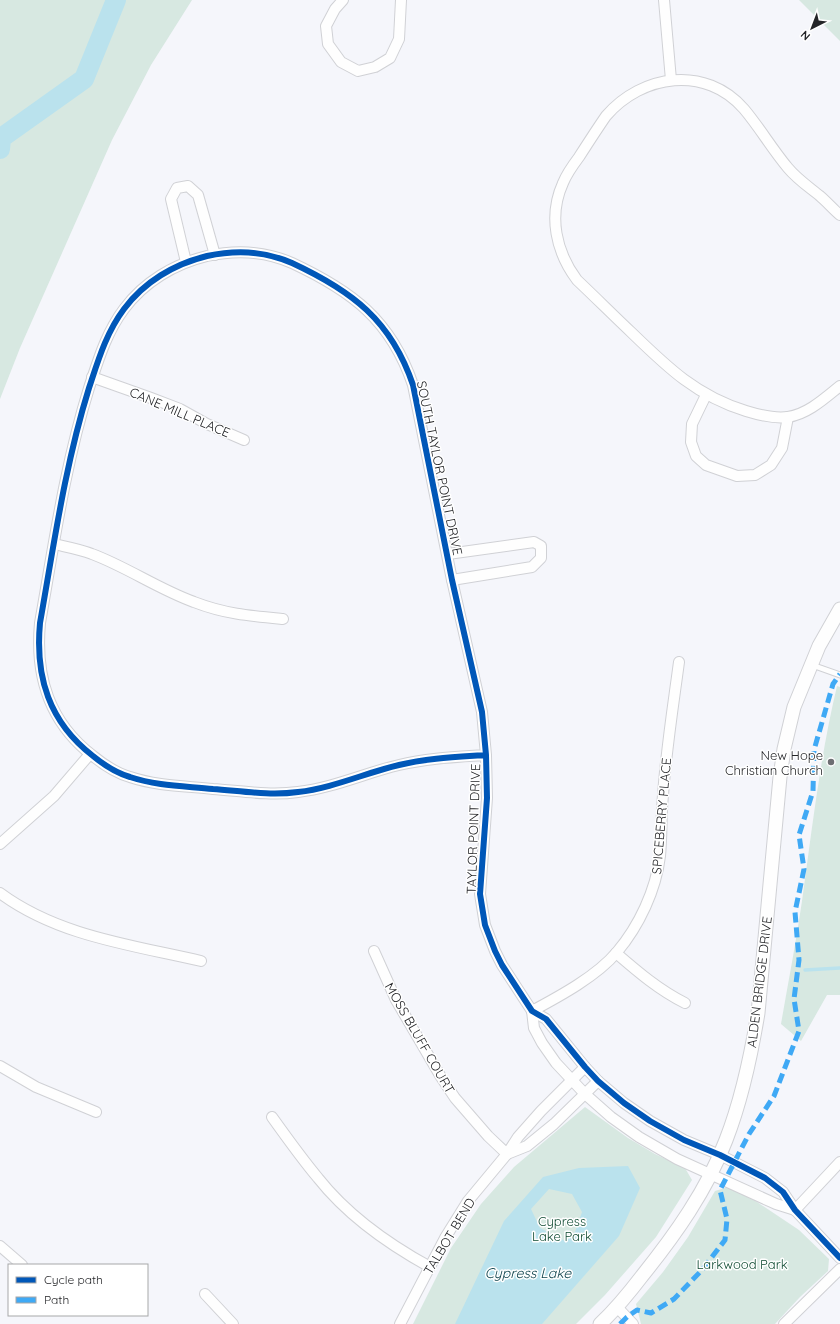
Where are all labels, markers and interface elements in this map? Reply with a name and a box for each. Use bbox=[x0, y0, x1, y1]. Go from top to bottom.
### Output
north arrow bbox=[792, 8, 832, 48]
text: N bbox=[798, 28, 813, 43]
street label: SOUTH TAYLOR POINT DRIVE bbox=[414, 379, 466, 557]
street label: CANE MILL PLACE bbox=[127, 384, 233, 440]
place label: New Hope Christian Church bbox=[725, 747, 823, 778]
street label: SPICEBERRY PLACE bbox=[648, 757, 674, 875]
marker: New Hope Christian Church bbox=[826, 757, 836, 767]
street label: TAYLOR POINT DRIVE bbox=[463, 764, 483, 894]
street label: ALDEN BRIDGE DRIVE bbox=[743, 915, 775, 1049]
street label: MOSS BLUFF COURT bbox=[382, 980, 458, 1097]
street label: TALBOT BEND bbox=[420, 1195, 478, 1277]
park label: Cypress Lake Park bbox=[532, 1213, 592, 1244]
park label: Larkwood Park bbox=[696, 1256, 788, 1272]
legend bbox=[8, 1264, 148, 1316]
water label: Cypress Lake bbox=[485, 1264, 572, 1282]
text: Cycle path bbox=[44, 1272, 103, 1287]
text: Path bbox=[44, 1292, 69, 1307]

